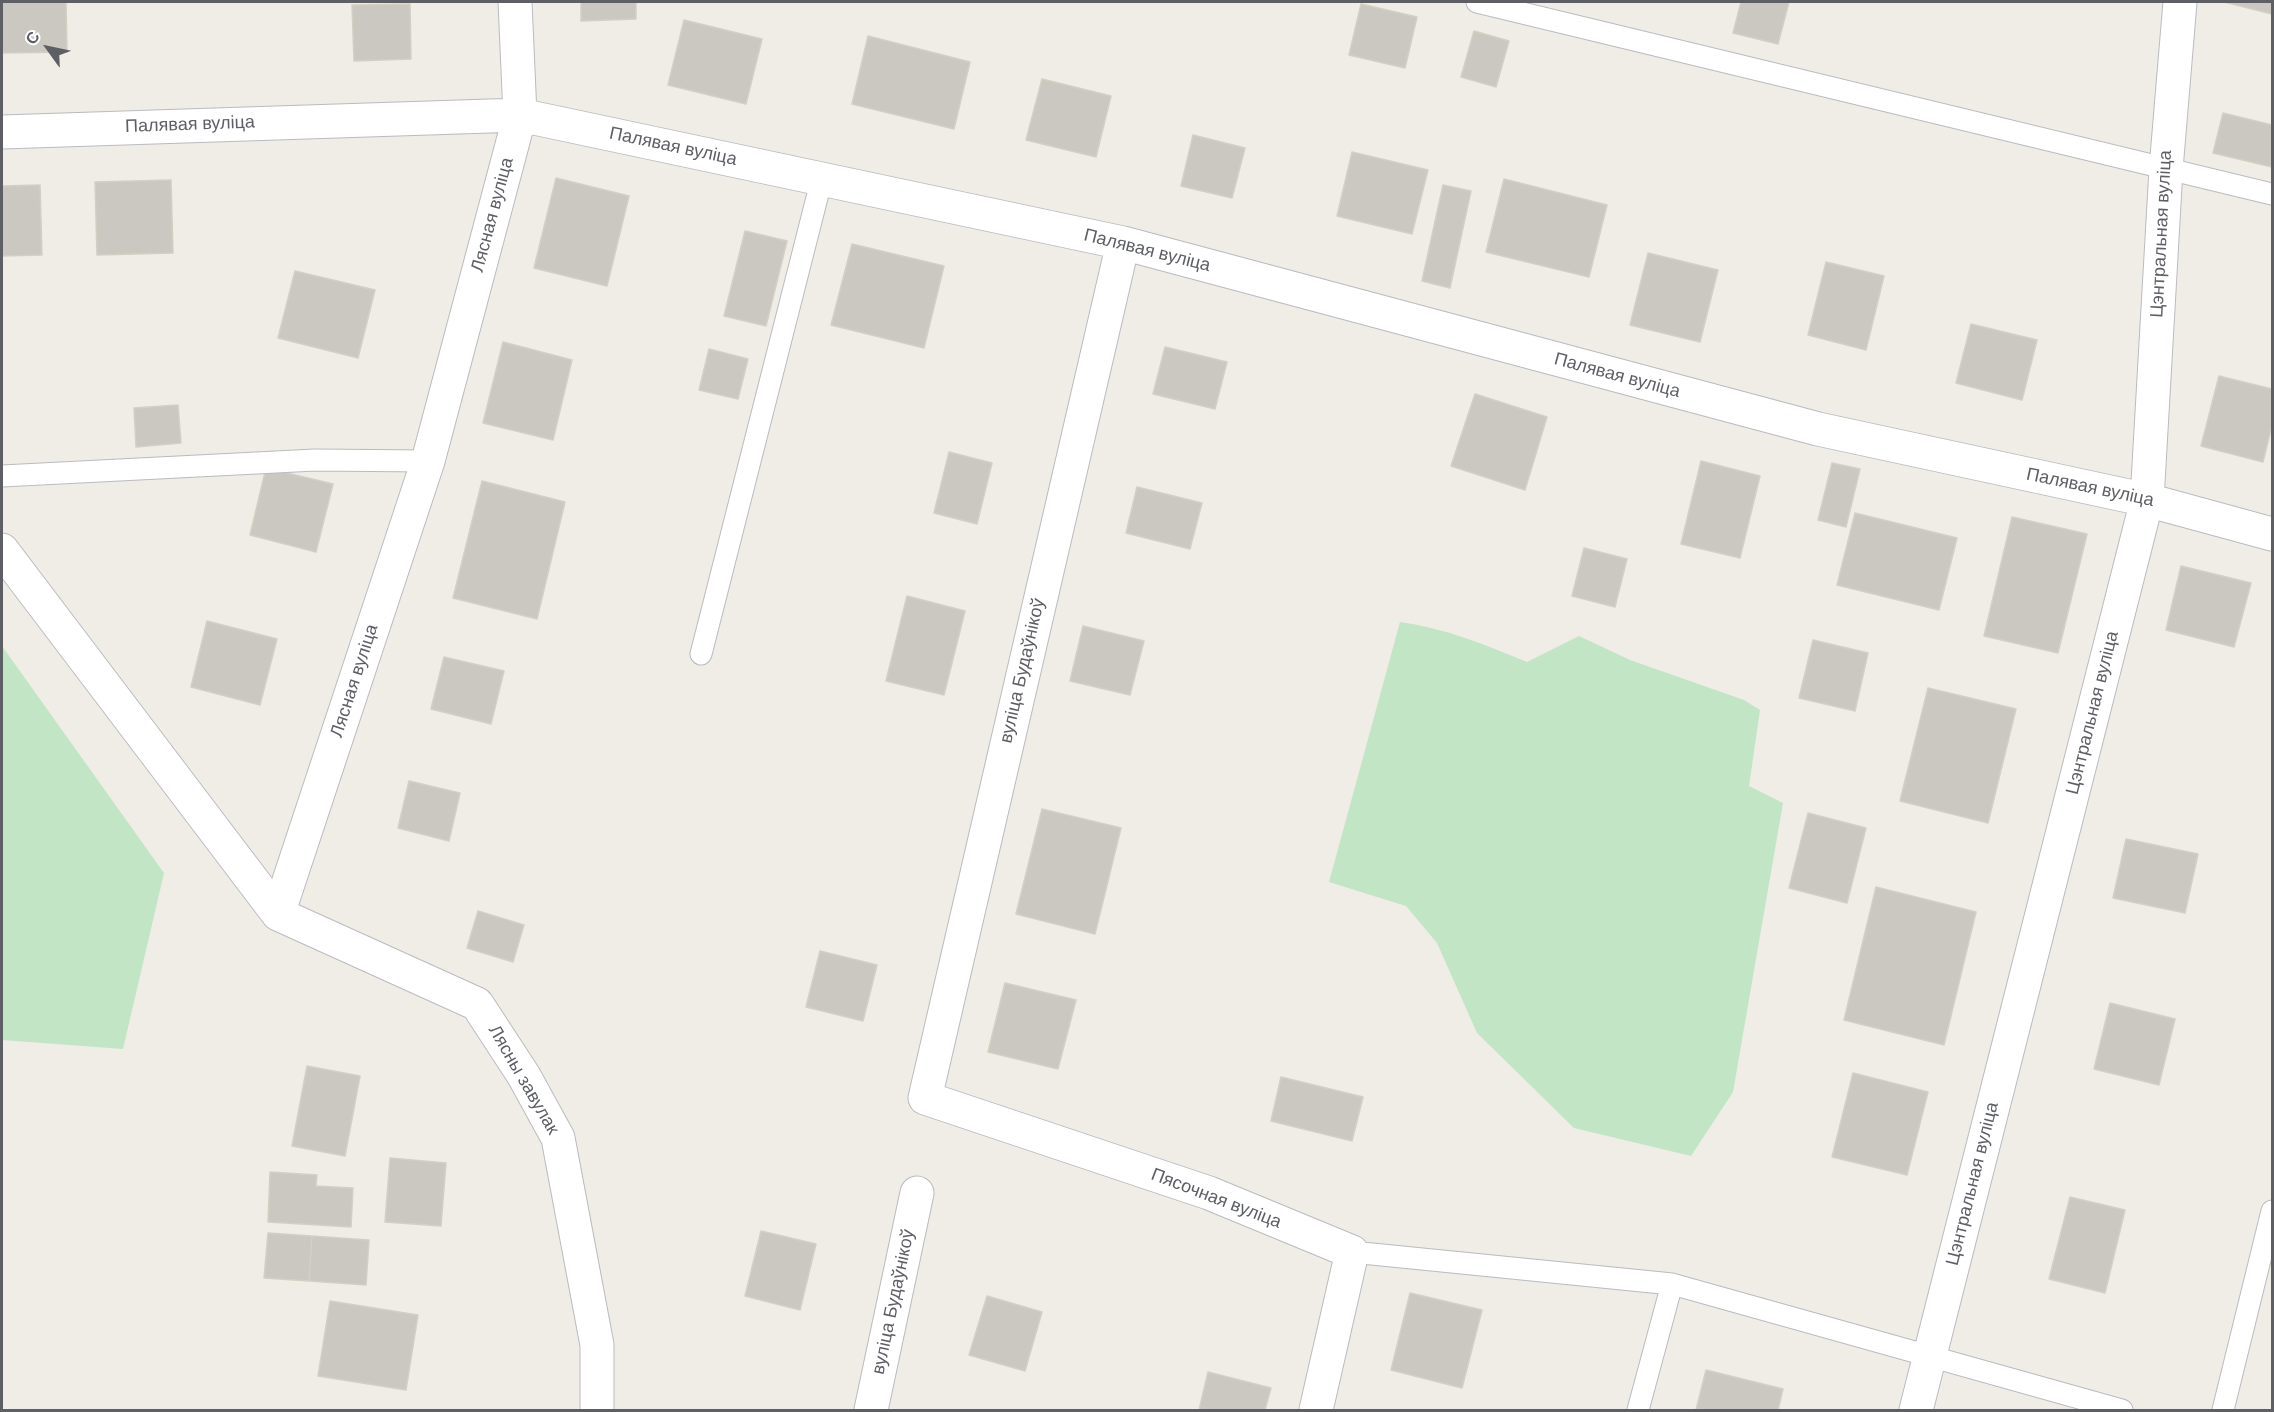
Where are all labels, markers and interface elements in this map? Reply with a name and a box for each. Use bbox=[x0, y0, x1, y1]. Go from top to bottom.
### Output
north arrow bbox=[18, 18, 78, 78]
text: С bbox=[21, 27, 44, 48]
street label: Палявая вуліца bbox=[125, 112, 255, 138]
street label: Палявая вуліца bbox=[607, 123, 739, 171]
street label: Цэнтральная вуліца bbox=[2147, 150, 2177, 318]
street label: Лясная вуліца bbox=[467, 155, 519, 275]
street label: Палявая вуліца bbox=[1081, 225, 1213, 277]
street label: Палявая вуліца bbox=[1552, 349, 1682, 403]
street label: Палявая вуліца bbox=[2024, 464, 2156, 512]
street label: вуліца Будаўнікоў bbox=[996, 597, 1050, 745]
street label: Лясная вуліца bbox=[327, 622, 383, 740]
street label: Цэнтральная вуліца bbox=[2062, 629, 2124, 797]
street label: Лясны завулак bbox=[483, 1021, 563, 1139]
street label: Цэнтральная вуліца bbox=[1942, 1100, 2004, 1268]
street label: Пясочная вуліца bbox=[1148, 1164, 1284, 1234]
street label: вуліца Будаўнікоў bbox=[868, 1227, 920, 1377]

